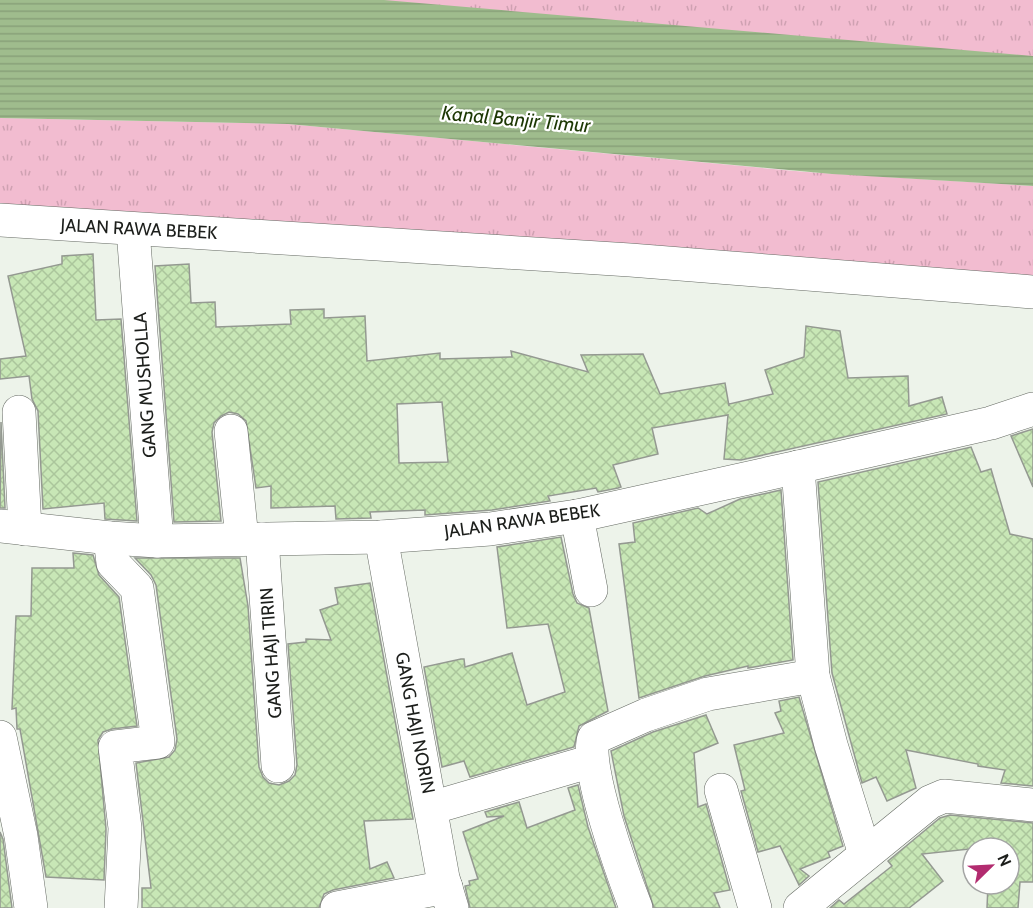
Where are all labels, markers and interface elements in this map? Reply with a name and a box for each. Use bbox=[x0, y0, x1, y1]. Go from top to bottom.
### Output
water label: Kanal Banjir Timur bbox=[441, 101, 592, 138]
street label: JALAN RAWA BEBEK bbox=[59, 214, 219, 244]
street label: GANG MUSHOLLA bbox=[129, 312, 161, 458]
street label: JALAN RAWA BEBEK bbox=[442, 499, 602, 543]
street label: GANG HAJI TIRIN bbox=[255, 587, 287, 719]
street label: GANG HAJI NORIN bbox=[390, 650, 440, 796]
north arrow bbox=[961, 836, 1021, 896]
text: N bbox=[993, 851, 1015, 869]

